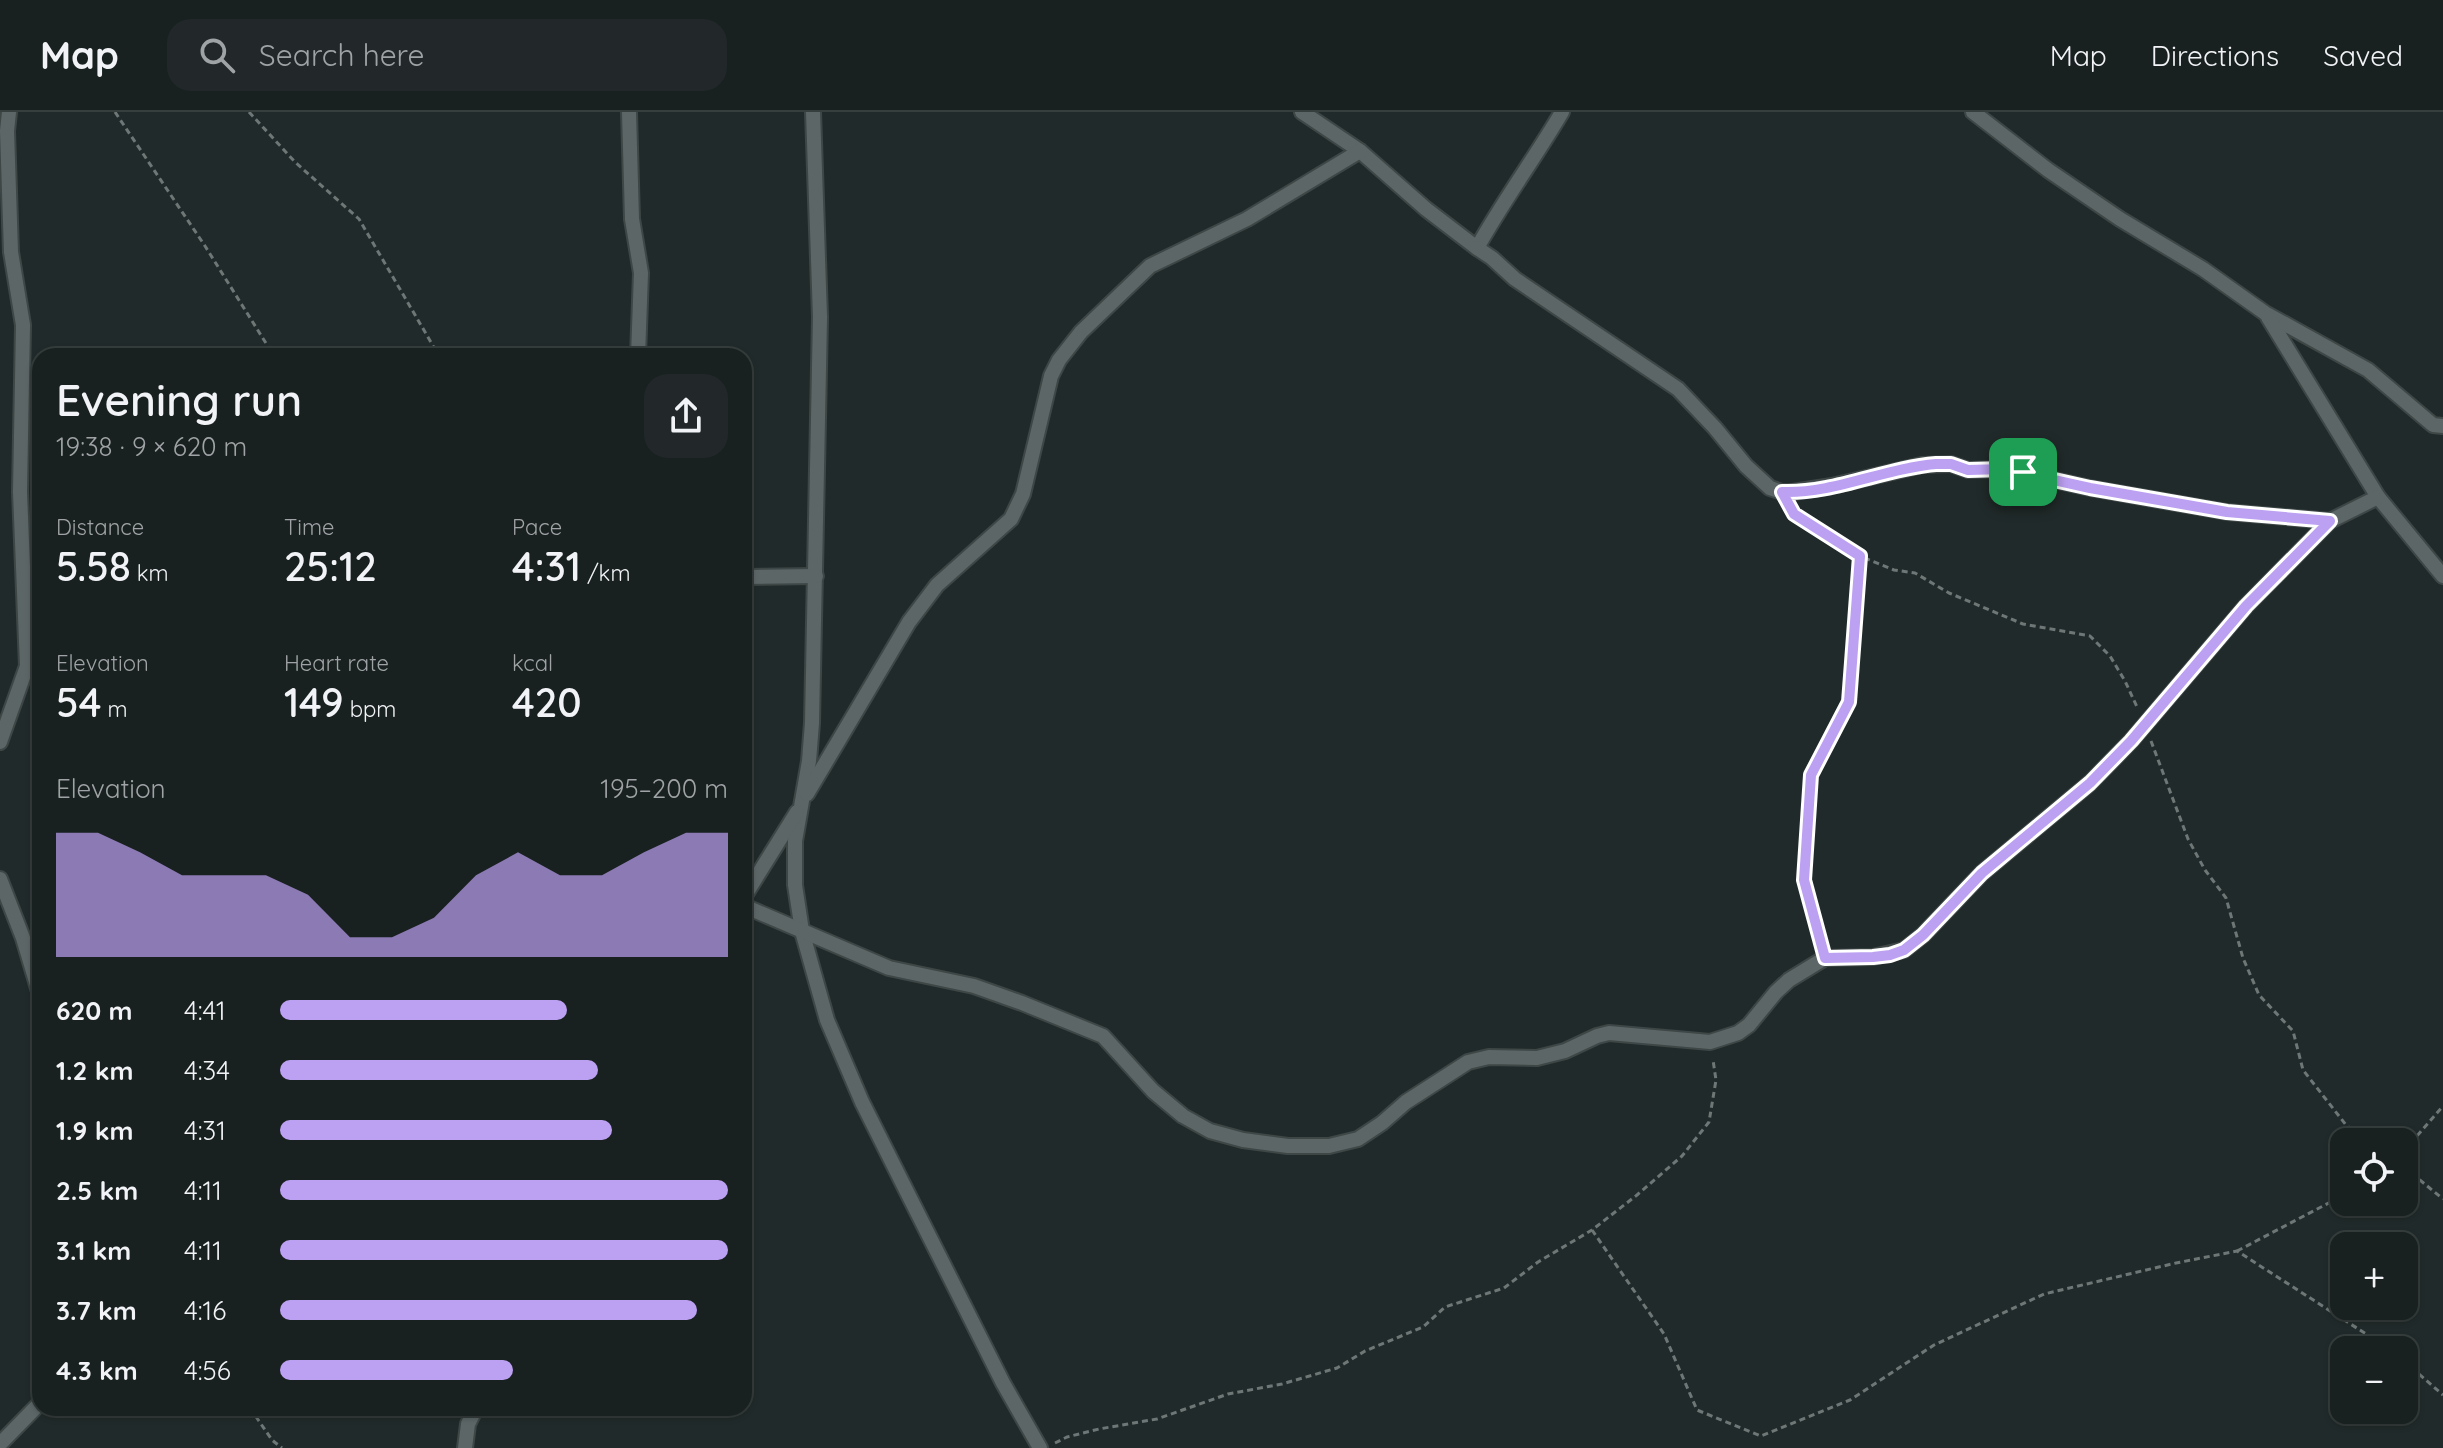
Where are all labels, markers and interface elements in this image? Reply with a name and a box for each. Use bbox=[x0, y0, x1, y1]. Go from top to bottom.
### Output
search box bbox=[167, 19, 727, 91]
text: Map bbox=[40, 31, 119, 79]
icon: search bbox=[195, 33, 239, 77]
text: Search here bbox=[259, 36, 424, 74]
text: Map bbox=[2050, 38, 2107, 73]
text: Directions bbox=[2151, 38, 2279, 73]
text: Saved bbox=[2323, 38, 2403, 73]
text: Evening run bbox=[56, 372, 302, 427]
button: share bbox=[644, 374, 728, 458]
text: 19:38 · 9 × 620 m bbox=[56, 430, 247, 463]
pin bbox=[1989, 438, 2057, 506]
icon: arrive bbox=[2001, 450, 2045, 494]
text: Distance bbox=[56, 513, 144, 541]
text: Time bbox=[284, 513, 335, 541]
text: Pace bbox=[512, 513, 562, 541]
text: 5.58 bbox=[56, 541, 131, 591]
text: 25:12 bbox=[284, 541, 377, 591]
text: 4:31 bbox=[512, 541, 581, 591]
text: km bbox=[131, 559, 169, 587]
text: /km bbox=[581, 559, 630, 587]
text: Elevation bbox=[56, 649, 149, 677]
text: Heart rate bbox=[284, 649, 389, 677]
text: kcal bbox=[512, 649, 553, 677]
text: 54 bbox=[56, 677, 101, 727]
text: 149 bbox=[284, 677, 344, 727]
text: 420 bbox=[512, 677, 582, 727]
text: m bbox=[101, 695, 127, 723]
text: bpm bbox=[344, 695, 396, 723]
text: Elevation bbox=[56, 772, 166, 805]
text: 195–200 m bbox=[600, 772, 728, 805]
text: 620 m bbox=[56, 994, 132, 1027]
text: 4:41 bbox=[184, 994, 226, 1027]
text: 1.2 km bbox=[56, 1054, 133, 1087]
text: 4:34 bbox=[184, 1054, 230, 1087]
text: 1.9 km bbox=[56, 1114, 133, 1147]
text: 4:31 bbox=[184, 1114, 226, 1147]
map controls bbox=[2330, 1128, 2418, 1424]
button: locate bbox=[2330, 1128, 2418, 1216]
text: 2.5 km bbox=[56, 1174, 138, 1207]
text: 4:11 bbox=[184, 1174, 222, 1207]
button: + bbox=[2330, 1232, 2418, 1320]
text: 3.1 km bbox=[56, 1234, 131, 1267]
text: 4:11 bbox=[184, 1234, 222, 1267]
text: 3.7 km bbox=[56, 1294, 137, 1327]
text: 4:16 bbox=[184, 1294, 226, 1327]
button: − bbox=[2330, 1336, 2418, 1424]
text: 4.3 km bbox=[56, 1354, 138, 1387]
text: 4:56 bbox=[184, 1354, 231, 1387]

